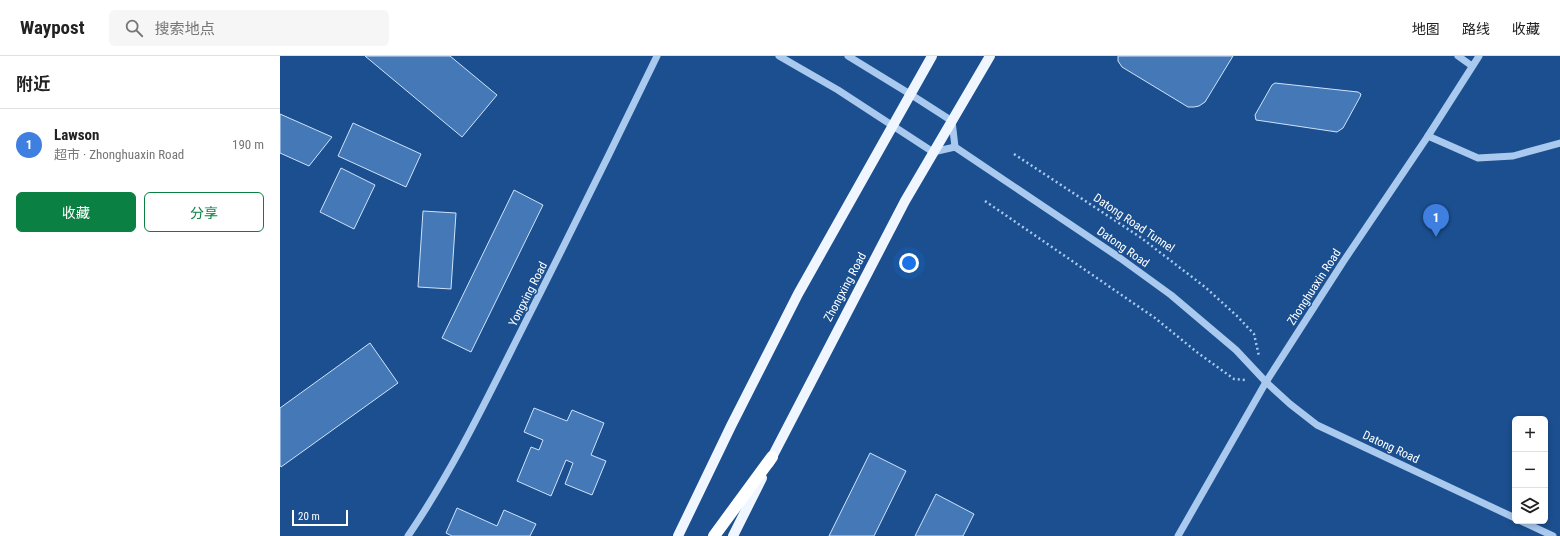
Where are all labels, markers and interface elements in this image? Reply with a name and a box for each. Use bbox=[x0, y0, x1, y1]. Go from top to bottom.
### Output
search box bbox=[109, 10, 389, 46]
text: Waypost bbox=[20, 16, 85, 39]
icon: search bbox=[123, 17, 145, 39]
text: 搜索地点 bbox=[155, 20, 215, 38]
text: 地图 bbox=[1412, 21, 1440, 37]
text: 路线 bbox=[1462, 21, 1490, 37]
text: 收藏 bbox=[1512, 21, 1540, 37]
text: 附近 bbox=[16, 74, 50, 94]
text: Lawson bbox=[54, 126, 99, 144]
text: 1 bbox=[26, 137, 32, 152]
text: 190 m bbox=[232, 137, 264, 152]
text: 超市 · Zhonghuaxin Road bbox=[54, 147, 184, 162]
street label: Datong Road Tunnel bbox=[1091, 191, 1177, 255]
button: 收藏 bbox=[16, 192, 136, 232]
button: 分享 bbox=[144, 192, 264, 232]
pin: 1 bbox=[1423, 204, 1449, 237]
street label: Datong Road bbox=[1094, 224, 1152, 270]
street label: Zhonghuaxin Road bbox=[1284, 246, 1344, 328]
street label: Zhongxing Road bbox=[821, 250, 869, 324]
your location bbox=[899, 253, 919, 273]
street label: Yongxing Road bbox=[506, 259, 550, 328]
map controls bbox=[1512, 416, 1548, 524]
button: + bbox=[1512, 416, 1548, 452]
street label: Datong Road bbox=[1361, 428, 1421, 466]
button: − bbox=[1512, 452, 1548, 488]
button: layers bbox=[1512, 488, 1548, 524]
scale bar bbox=[292, 508, 348, 527]
text: 20 m bbox=[298, 510, 320, 523]

